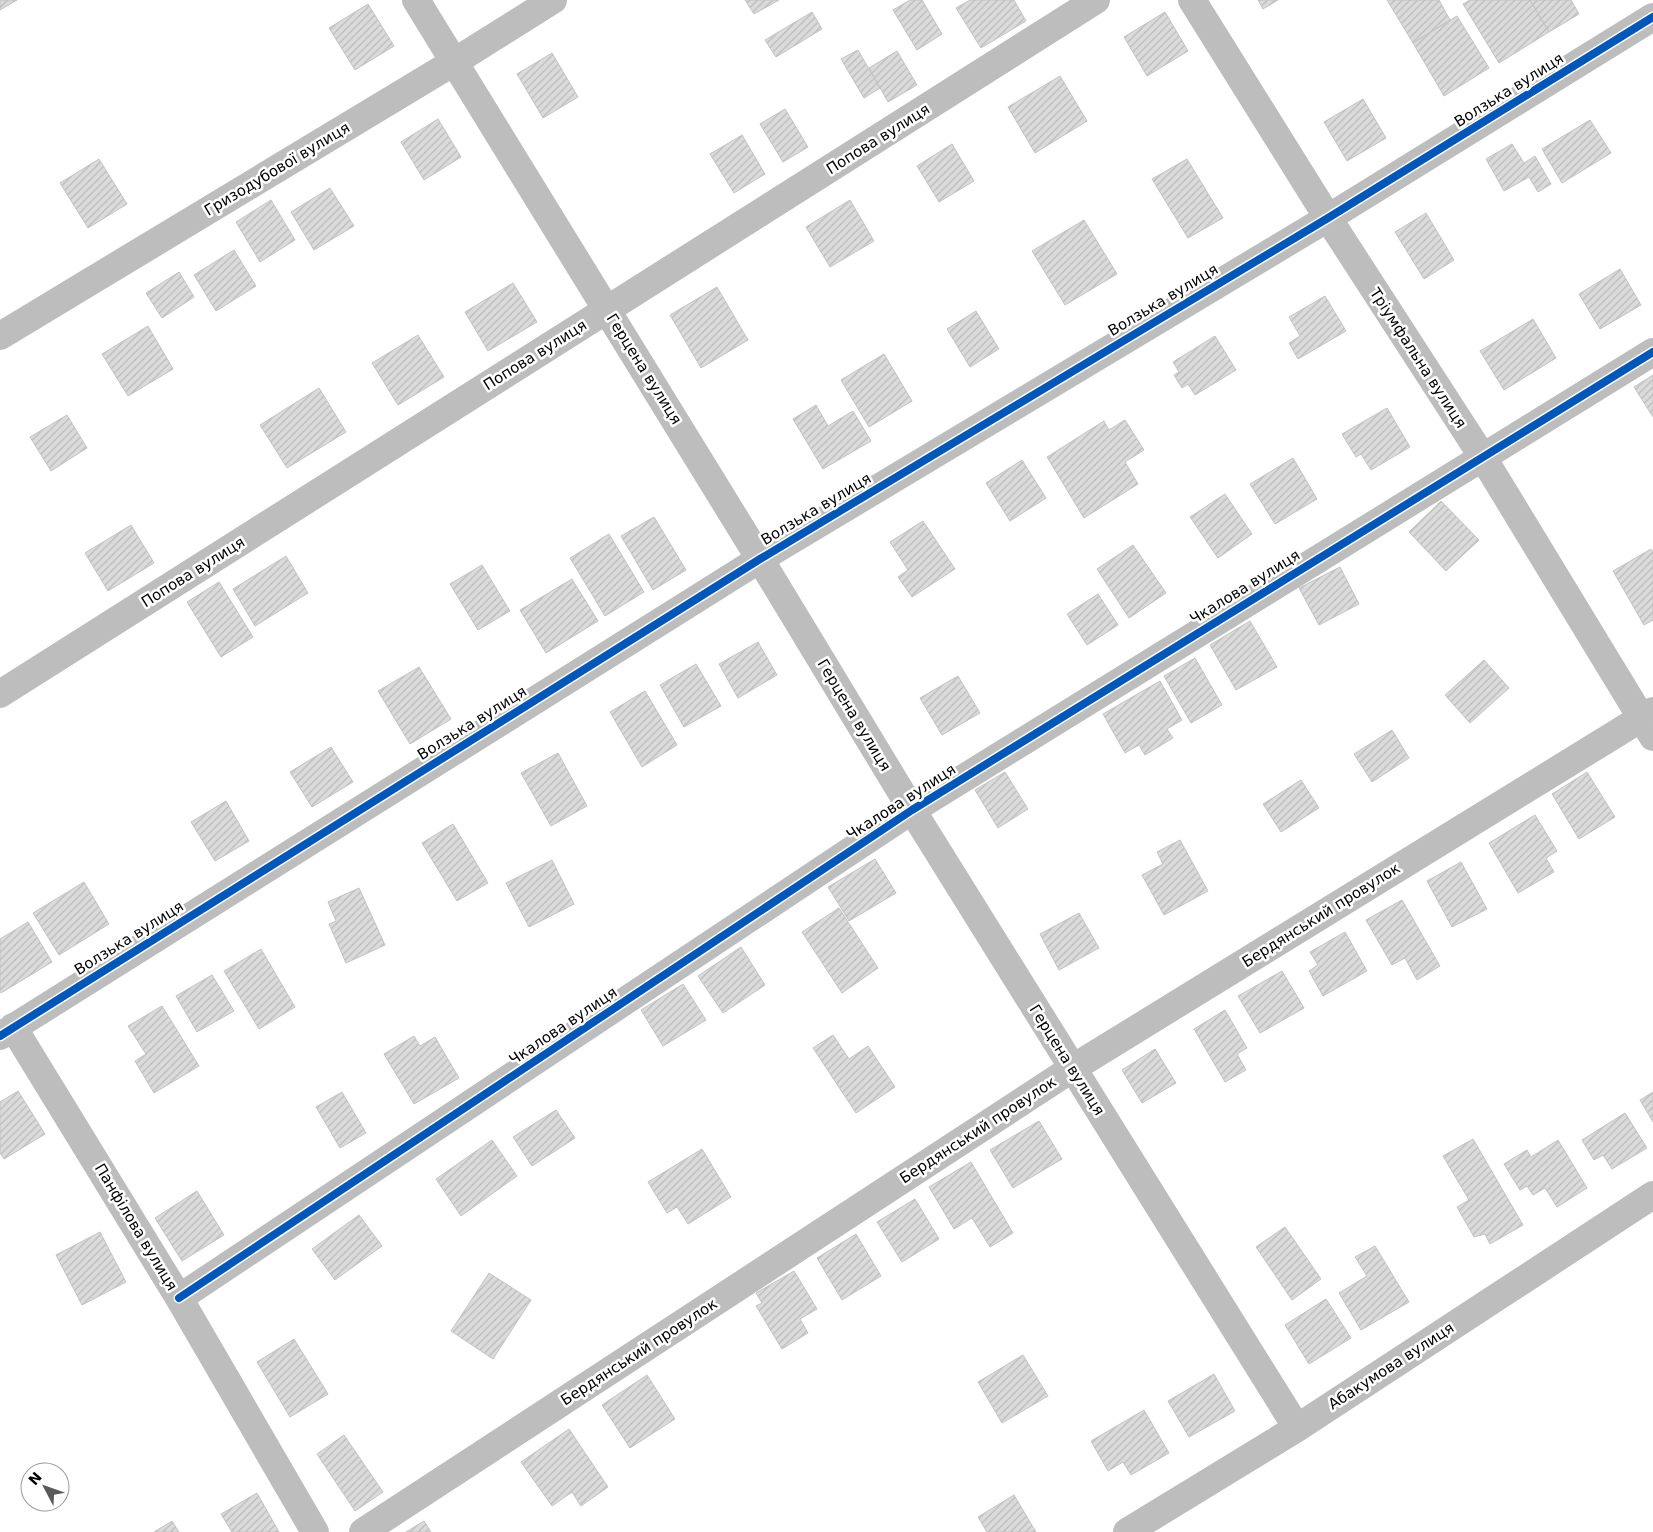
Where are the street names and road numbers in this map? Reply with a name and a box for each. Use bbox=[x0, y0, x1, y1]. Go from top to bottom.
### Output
street label: Волзька вулиця bbox=[1451, 49, 1567, 131]
street label: Попова вулиця bbox=[823, 100, 933, 178]
street label: Гризодубової вулиця bbox=[201, 118, 353, 220]
street label: Волзька вулиця bbox=[1105, 260, 1221, 340]
street label: Тріумфальна вулиця bbox=[1365, 284, 1470, 431]
street label: Герцена вулиця bbox=[603, 310, 685, 428]
street label: Попова вулиця bbox=[480, 316, 590, 394]
street label: Волзька вулиця bbox=[758, 469, 874, 549]
street label: Попова вулиця bbox=[138, 533, 248, 611]
street label: Чкалова вулиця bbox=[1187, 546, 1303, 628]
street label: Герцена вулиця bbox=[813, 656, 895, 774]
street label: Волзька вулиця bbox=[414, 682, 530, 764]
street label: Чкалова вулиця bbox=[843, 760, 959, 844]
street label: Бердянський провулок bbox=[1239, 859, 1403, 971]
street label: Волзька вулиця bbox=[71, 897, 187, 979]
street label: Чкалова вулиця bbox=[506, 983, 620, 1069]
street label: Герцена вулиця bbox=[1026, 1001, 1108, 1119]
street label: Бердянський провулок bbox=[896, 1073, 1060, 1187]
street label: Панфілова вулиця bbox=[91, 1160, 181, 1294]
street label: Бердянський провулок bbox=[557, 1295, 721, 1409]
street label: Абакумова вулиця bbox=[1325, 1319, 1457, 1413]

